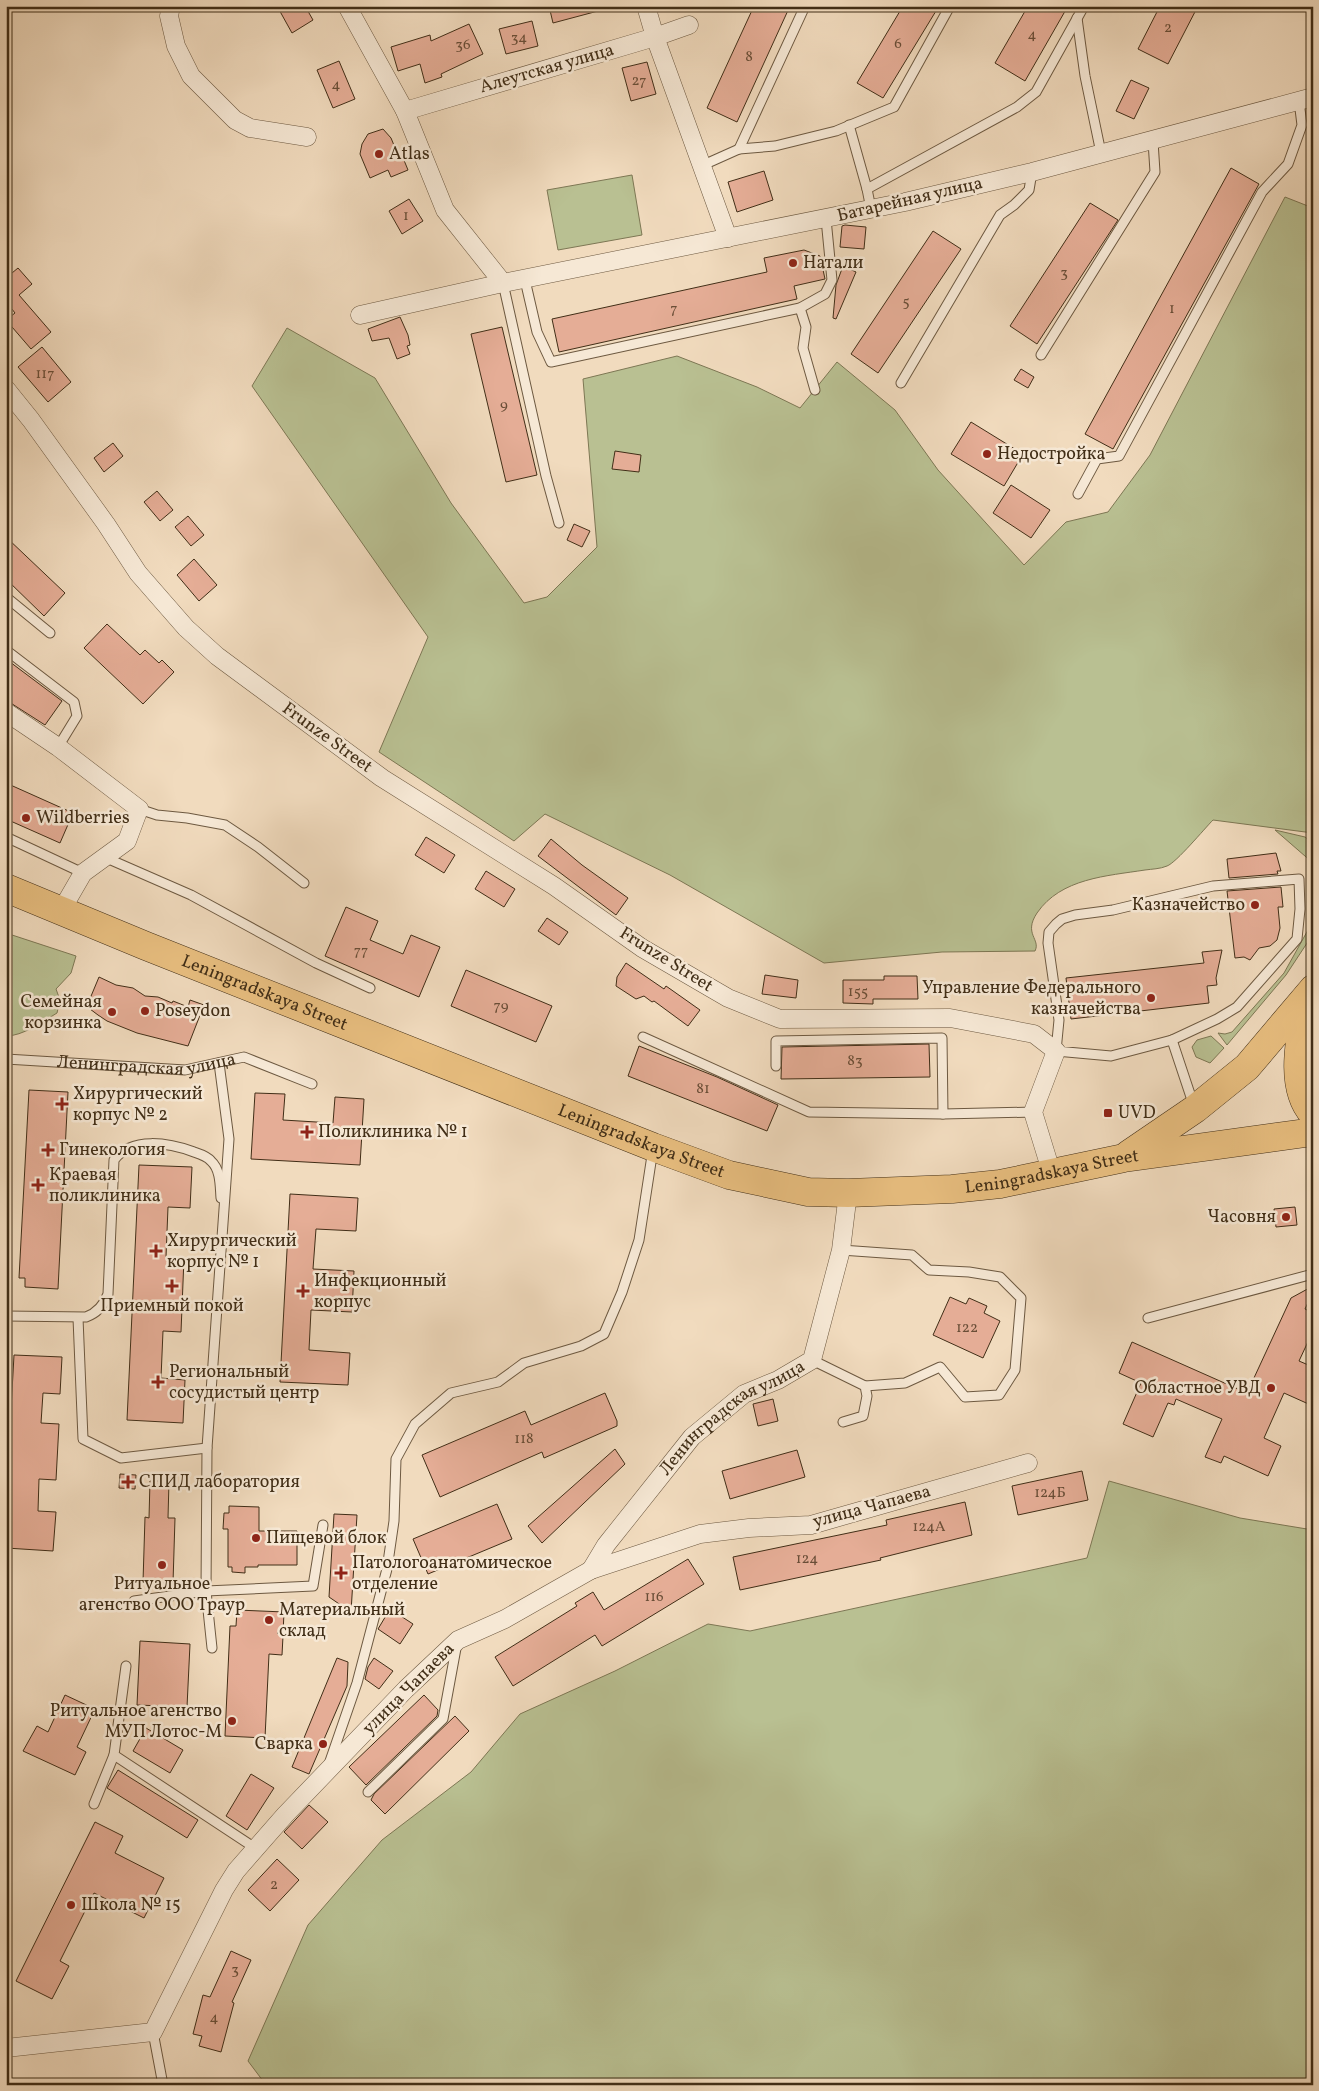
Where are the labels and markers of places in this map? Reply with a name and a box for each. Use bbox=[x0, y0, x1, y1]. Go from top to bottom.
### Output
place label: Atlas bbox=[389, 142, 430, 167]
marker: Atlas bbox=[373, 148, 385, 160]
place label: Натали bbox=[803, 251, 864, 276]
marker: Натали bbox=[787, 257, 799, 269]
place label: Недостройка bbox=[997, 442, 1105, 467]
marker: Недостройка bbox=[981, 448, 993, 460]
place label: Wildberries bbox=[36, 806, 130, 831]
marker: Wildberries bbox=[20, 812, 32, 824]
place label: Казначейство bbox=[1132, 893, 1245, 918]
marker: Казначейство bbox=[1249, 899, 1261, 911]
place label: Управление Федерального казначейства bbox=[922, 976, 1141, 1022]
place label: Семейная корзинка bbox=[21, 990, 102, 1036]
marker: Управление Федерального казначейства bbox=[1145, 992, 1157, 1004]
place label: Poseydon bbox=[155, 999, 231, 1024]
marker: Poseydon bbox=[139, 1005, 151, 1017]
marker: Семейная корзинка bbox=[106, 1006, 118, 1018]
place label: Хирургический корпус № 2 bbox=[73, 1082, 203, 1128]
marker: Хирургический корпус № 2 bbox=[55, 1097, 69, 1111]
place label: UVD bbox=[1118, 1101, 1156, 1126]
marker: UVD bbox=[1102, 1107, 1114, 1119]
place label: Поликлиника № 1 bbox=[318, 1120, 468, 1145]
marker: Поликлиника № 1 bbox=[300, 1125, 314, 1139]
place label: Гинекология bbox=[59, 1138, 165, 1163]
marker: Гинекология bbox=[41, 1143, 55, 1157]
place label: Краевая поликлиника bbox=[49, 1163, 161, 1209]
marker: Краевая поликлиника bbox=[31, 1178, 45, 1192]
place label: Часовня bbox=[1207, 1205, 1276, 1230]
marker: Часовня bbox=[1280, 1211, 1292, 1223]
place label: Хирургический корпус № 1 bbox=[167, 1229, 297, 1275]
marker: Хирургический корпус № 1 bbox=[149, 1244, 163, 1258]
place label: Инфекционный корпус bbox=[314, 1269, 447, 1315]
marker: Приемный покой bbox=[165, 1279, 179, 1293]
marker: Инфекционный корпус bbox=[296, 1284, 310, 1298]
place label: Приемный покой bbox=[100, 1294, 244, 1319]
place label: Региональный сосудистый центр bbox=[169, 1360, 319, 1406]
marker: Региональный сосудистый центр bbox=[151, 1375, 165, 1389]
place label: Областное УВД bbox=[1134, 1376, 1261, 1401]
marker: Областное УВД bbox=[1265, 1382, 1277, 1394]
place label: СПИД лаборатория bbox=[139, 1470, 300, 1495]
marker: СПИД лаборатория bbox=[121, 1475, 135, 1489]
place label: Пищевой блок bbox=[266, 1526, 387, 1551]
marker: Пищевой блок bbox=[250, 1532, 262, 1544]
place label: Патологоанатомическое отделение bbox=[352, 1551, 552, 1597]
marker: Ритуальное агенство ООО Траур bbox=[156, 1559, 168, 1571]
marker: Патологоанатомическое отделение bbox=[334, 1566, 348, 1580]
place label: Ритуальное агенство ООО Траур bbox=[79, 1572, 245, 1618]
place label: Материальный склад bbox=[279, 1598, 405, 1644]
marker: Материальный склад bbox=[263, 1614, 275, 1626]
place label: Ритуальное агенство МУП Лотос-М bbox=[50, 1699, 222, 1745]
marker: Ритуальное агенство МУП Лотос-М bbox=[226, 1715, 238, 1727]
place label: Сварка bbox=[255, 1732, 313, 1757]
marker: Сварка bbox=[317, 1738, 329, 1750]
place label: Школа № 15 bbox=[81, 1893, 181, 1918]
marker: Школа № 15 bbox=[65, 1899, 77, 1911]

